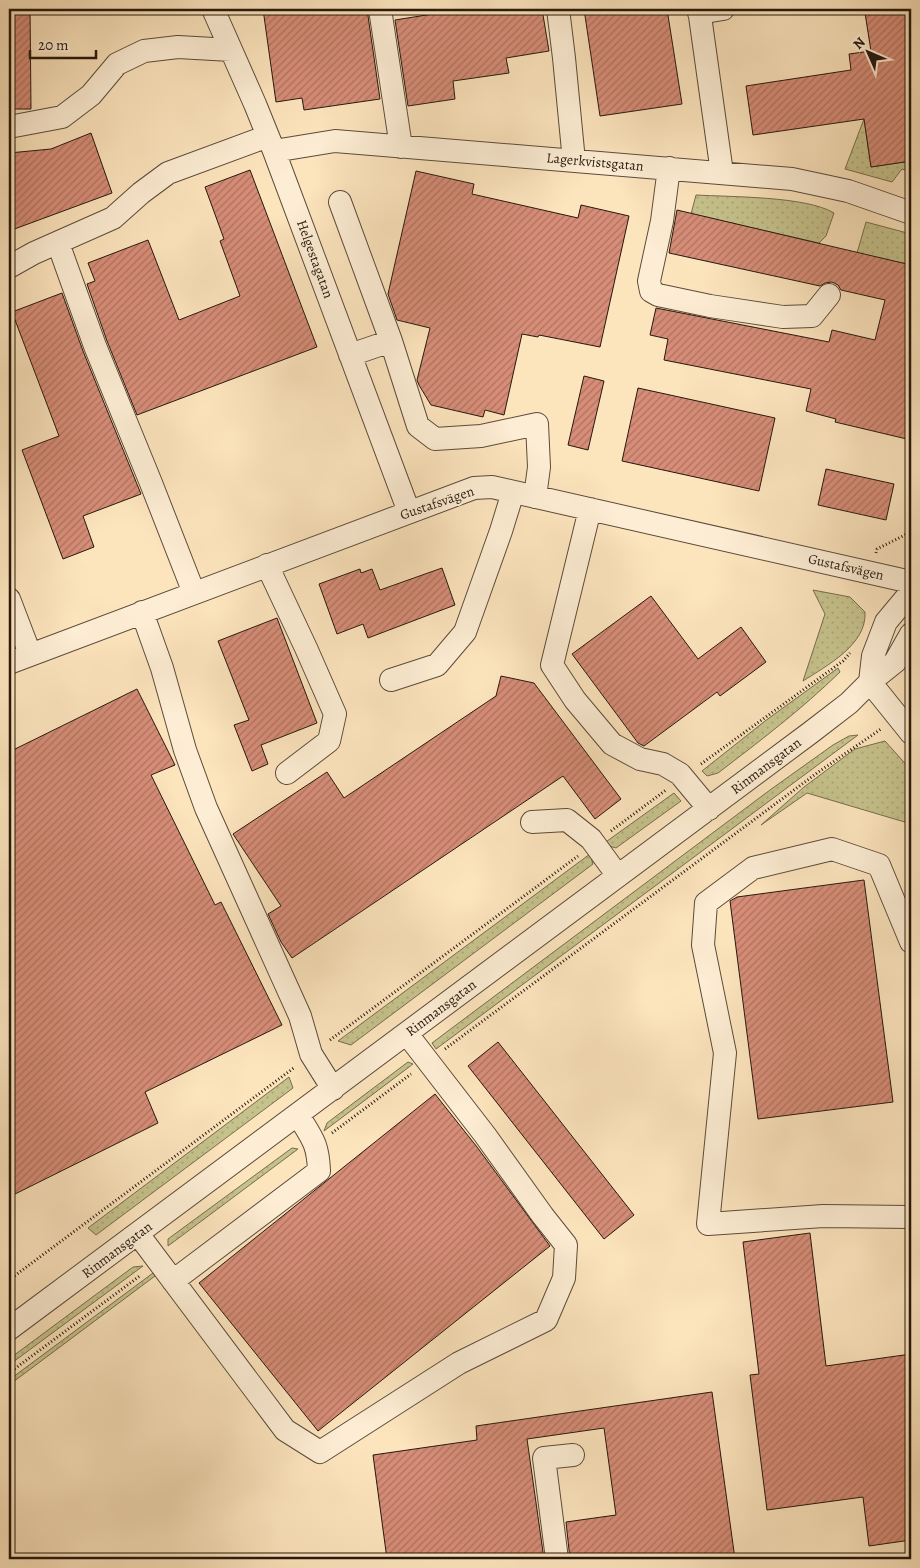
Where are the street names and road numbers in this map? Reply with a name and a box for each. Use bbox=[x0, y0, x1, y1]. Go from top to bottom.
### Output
street label: Lagerkvistsgatan bbox=[546, 148, 645, 176]
street label: Helgestagatan bbox=[292, 217, 338, 301]
street label: Gustafsvägen bbox=[397, 481, 477, 525]
street label: Gustafsvägen bbox=[806, 549, 886, 585]
street label: Rinmansgatan bbox=[727, 733, 805, 799]
street label: Rinmansgatan bbox=[402, 975, 480, 1041]
street label: Rinmansgatan bbox=[78, 1217, 156, 1283]

